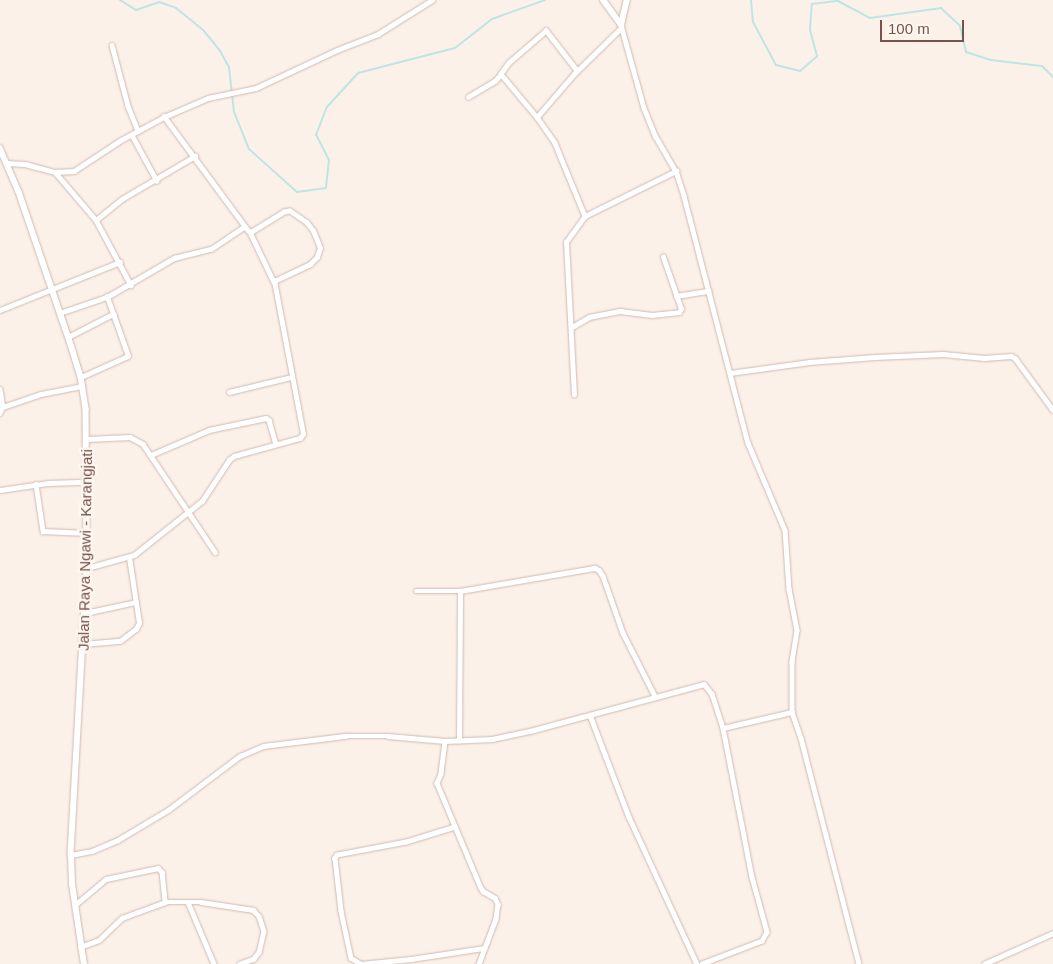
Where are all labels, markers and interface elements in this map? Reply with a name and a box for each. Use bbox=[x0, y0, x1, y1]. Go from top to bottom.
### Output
scale bar bbox=[883, 10, 967, 42]
text: 100 m bbox=[888, 20, 930, 37]
street label: Jalan Raya Ngawi - Karangjati bbox=[74, 449, 96, 651]

